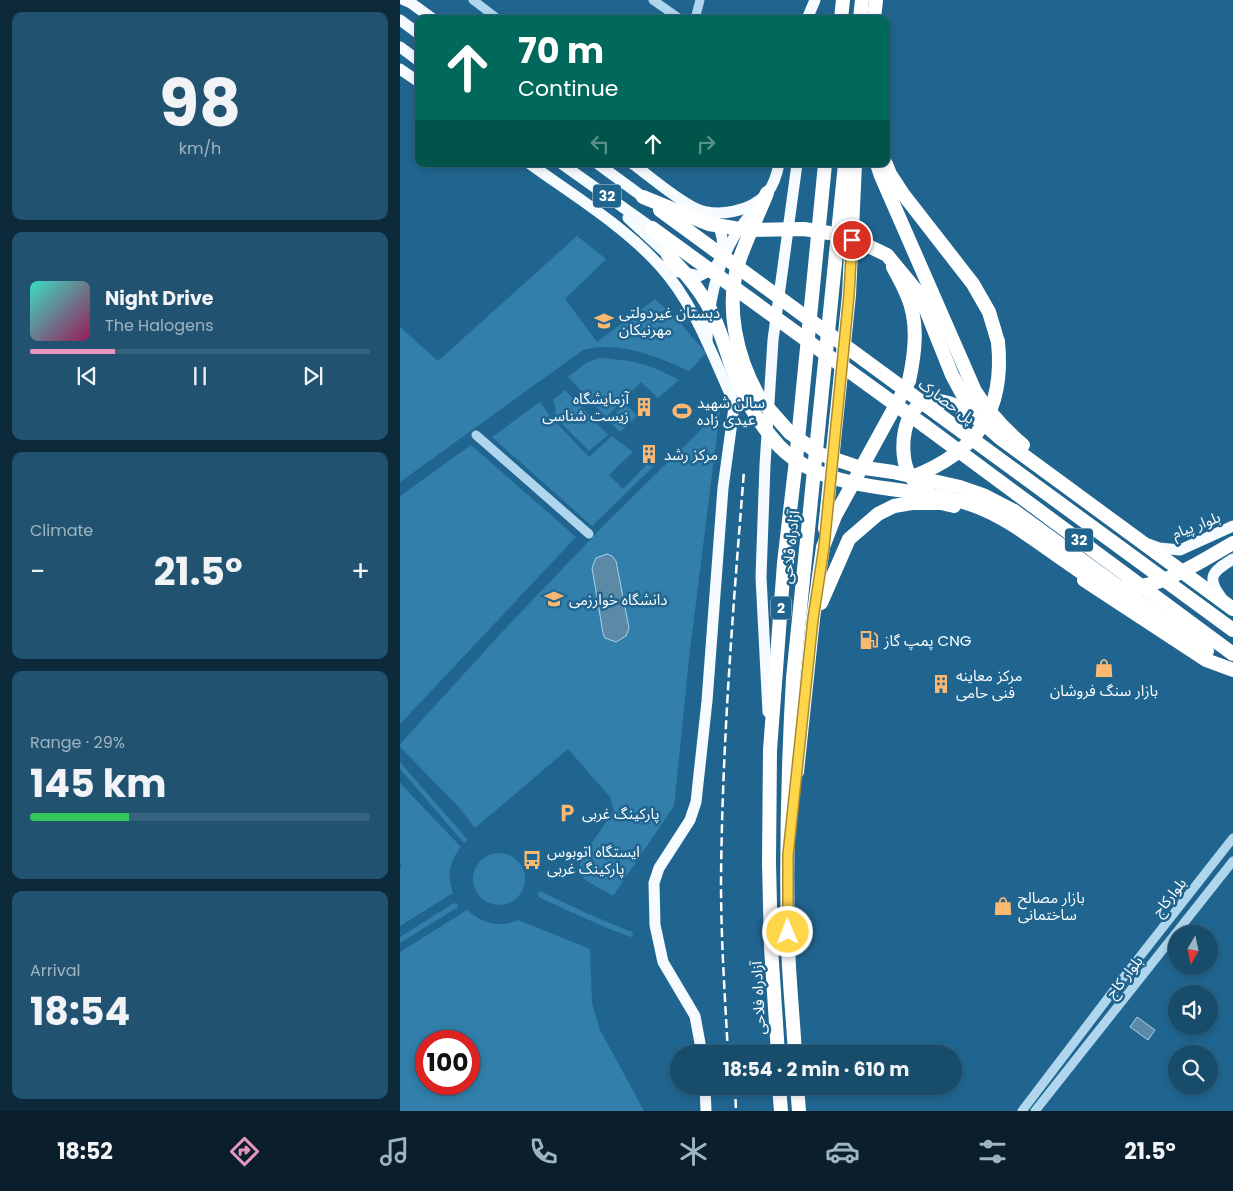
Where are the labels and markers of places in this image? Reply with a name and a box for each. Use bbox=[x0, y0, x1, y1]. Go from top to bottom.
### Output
pin bbox=[831, 219, 873, 261]
place label: دبستان غیردولتی مهرنیکان bbox=[619, 302, 720, 340]
school or university icon: دبستان غیردولتی مهرنیکان bbox=[593, 310, 615, 332]
place label: آزمایشگاه زیست شناسی bbox=[542, 388, 630, 426]
place label: سالن شهید عیدی زاده bbox=[697, 392, 765, 430]
building icon: آزمایشگاه زیست شناسی bbox=[633, 396, 655, 418]
sports icon: سالن شهید عیدی زاده bbox=[671, 400, 693, 422]
building icon: مرکز رشد bbox=[638, 443, 660, 465]
place label: مرکز رشد bbox=[664, 444, 718, 465]
school or university icon: دانشگاه خوارزمی bbox=[543, 588, 565, 610]
place label: دانشگاه خوارزمی bbox=[569, 589, 667, 610]
fuel station icon: پمپ گاز CNG bbox=[858, 629, 880, 651]
place label: پمپ گاز CNG bbox=[883, 630, 972, 651]
shop icon: بازار سنگ فروشان bbox=[1093, 657, 1115, 679]
place label: مرکز معاینه فنی حامی bbox=[956, 665, 1022, 703]
building icon: مرکز معاینه فنی حامی bbox=[930, 673, 952, 695]
place label: بازار سنگ فروشان bbox=[1050, 680, 1158, 701]
parking icon: پارکینگ غربی bbox=[556, 802, 578, 824]
place label: پارکینگ غربی bbox=[582, 803, 659, 824]
place label: ایستگاه اتوبوس پارکینگ غربی bbox=[547, 841, 640, 879]
bus stop icon: ایستگاه اتوبوس پارکینگ غربی bbox=[521, 849, 543, 871]
place label: بازار مصالح ساختمانی bbox=[1018, 887, 1085, 925]
shop icon: بازار مصالح ساختمانی bbox=[992, 895, 1014, 917]

